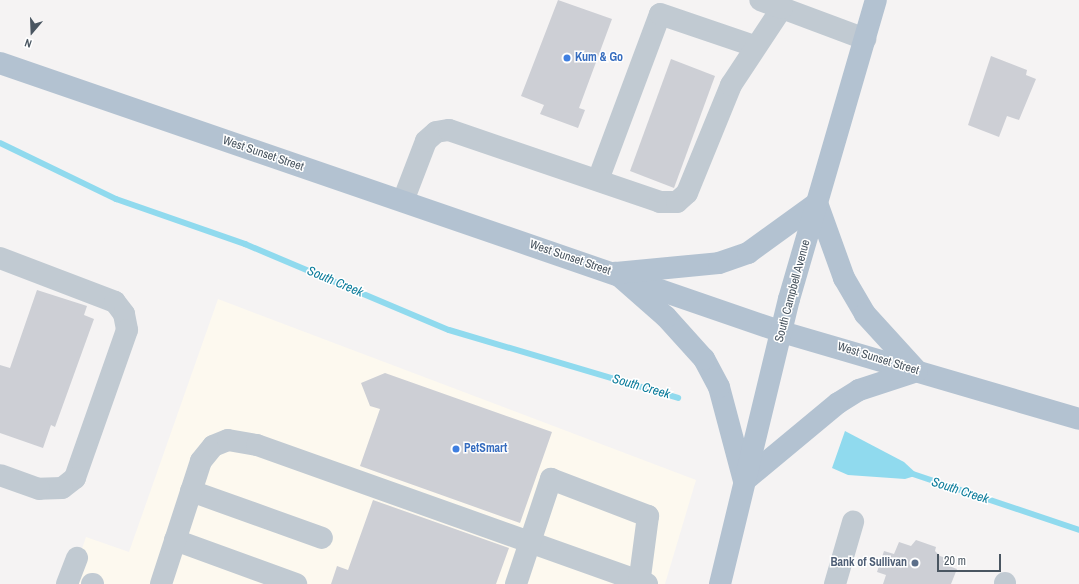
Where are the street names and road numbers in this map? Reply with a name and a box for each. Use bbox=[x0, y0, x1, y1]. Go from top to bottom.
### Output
street label: West Sunset Street bbox=[221, 133, 305, 175]
street label: West Sunset Street bbox=[528, 237, 612, 279]
street label: South Campbell Avenue bbox=[772, 238, 814, 344]
street label: West Sunset Street bbox=[835, 340, 921, 378]

